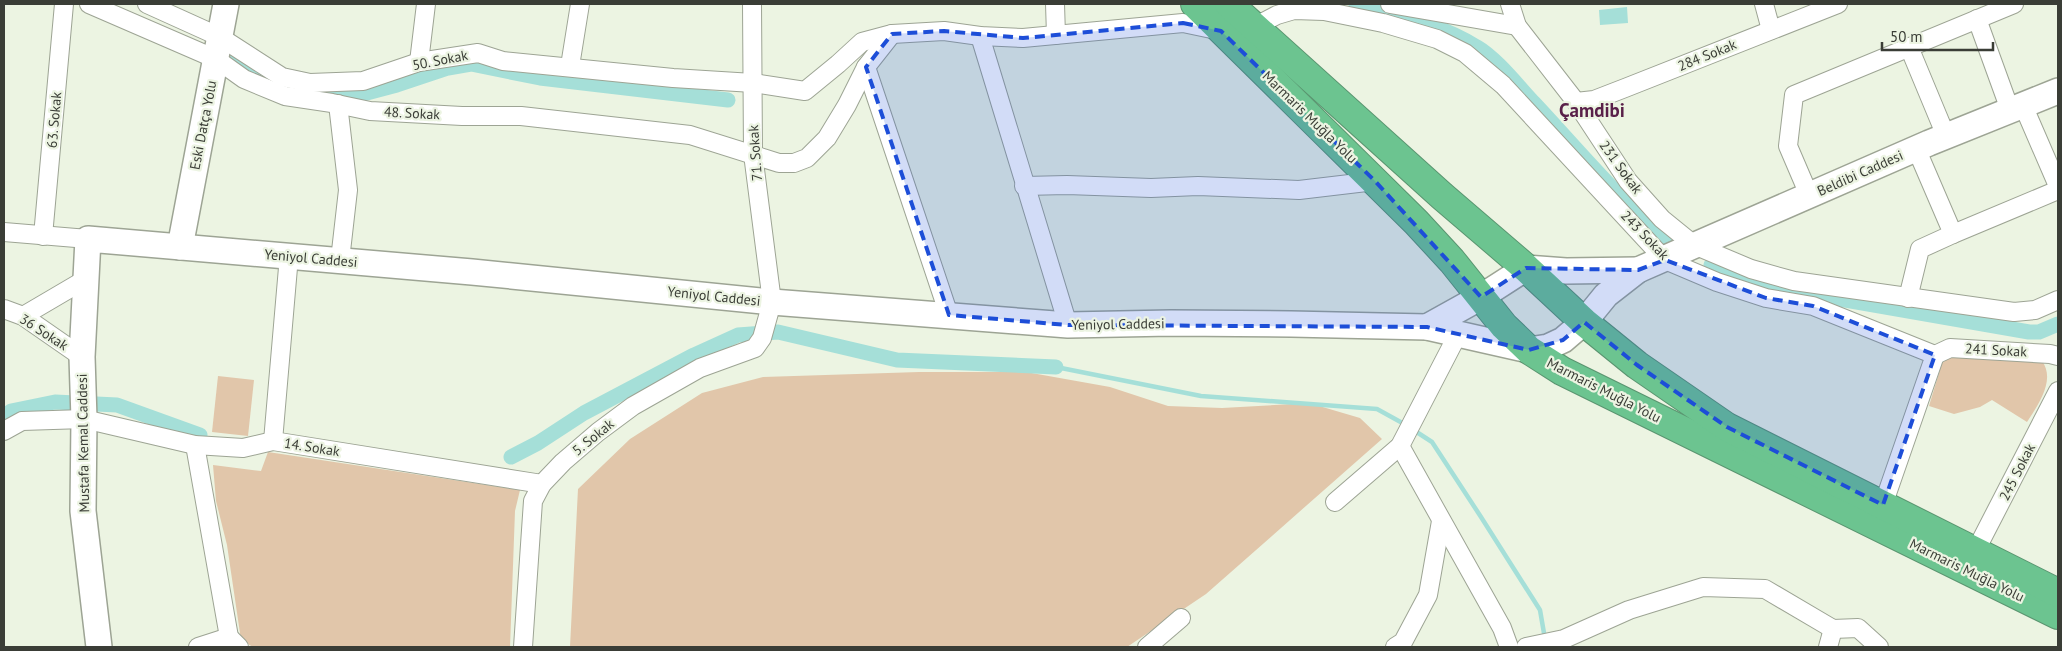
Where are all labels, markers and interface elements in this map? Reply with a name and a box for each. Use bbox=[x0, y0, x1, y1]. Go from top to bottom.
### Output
scale bar bbox=[1882, 20, 1993, 52]
text: 50 m bbox=[1890, 27, 1923, 46]
street label: 284 Sokak bbox=[1675, 35, 1739, 75]
street label: 50. Sokak bbox=[411, 46, 470, 74]
street label: Marmaris Muğla Yolu bbox=[1259, 67, 1361, 167]
street label: Eski Datça Yolu bbox=[186, 79, 220, 171]
street label: 63. Sokak bbox=[43, 91, 65, 149]
district label: Çamdibi bbox=[1559, 98, 1625, 122]
street label: 48. Sokak bbox=[383, 103, 441, 123]
street label: 71. Sokak bbox=[744, 124, 766, 182]
street label: 231 Sokak bbox=[1596, 137, 1647, 198]
street label: Beldibi Caddesi bbox=[1814, 146, 1906, 200]
street label: 243 Sokak bbox=[1617, 206, 1673, 264]
street label: Yeniyol Caddesi bbox=[264, 245, 358, 271]
street label: Yeniyol Caddesi bbox=[667, 282, 761, 310]
street label: 36 Sokak bbox=[16, 310, 72, 354]
street label: Yeniyol Caddesi bbox=[1071, 314, 1165, 334]
street label: 241 Sokak bbox=[1965, 339, 2028, 361]
street label: Marmaris Muğla Yolu bbox=[1544, 353, 1664, 427]
street label: Mustafa Kemal Caddesi bbox=[73, 373, 93, 513]
street label: 5. Sokak bbox=[568, 415, 618, 459]
street label: 14. Sokak bbox=[283, 434, 341, 460]
street label: 245 Sokak bbox=[1995, 440, 2039, 504]
street label: Marmaris Muğla Yolu bbox=[1907, 534, 2027, 606]

